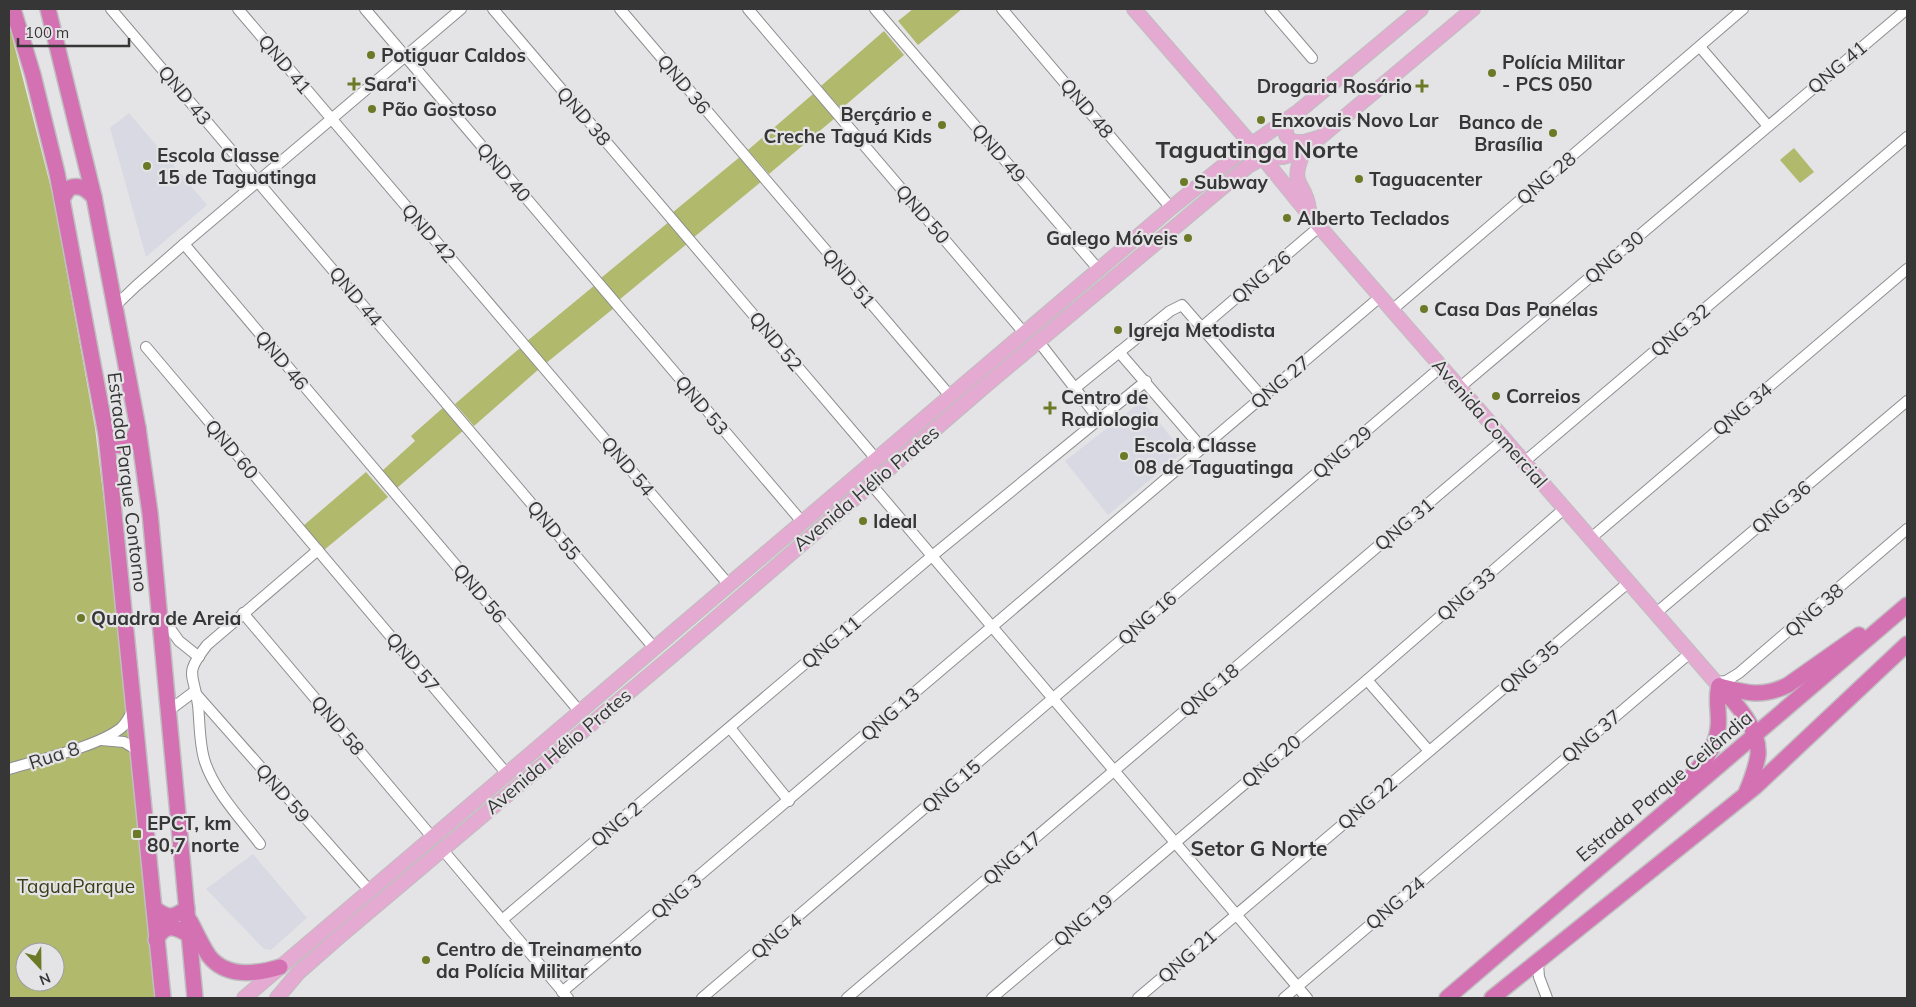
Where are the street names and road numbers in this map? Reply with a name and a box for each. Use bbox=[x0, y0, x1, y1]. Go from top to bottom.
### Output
street label: QND 41 bbox=[253, 29, 317, 99]
street label: QNG 41 bbox=[1802, 35, 1872, 99]
street label: QND 36 bbox=[652, 49, 716, 119]
street label: QND 43 bbox=[153, 60, 217, 130]
street label: QND 48 bbox=[1055, 73, 1119, 143]
street label: QND 38 bbox=[552, 81, 616, 151]
street label: QND 49 bbox=[967, 118, 1031, 188]
street label: QND 40 bbox=[472, 137, 536, 207]
street label: QNG 28 bbox=[1511, 146, 1581, 210]
street label: QND 50 bbox=[891, 179, 955, 249]
street label: QND 42 bbox=[397, 198, 461, 268]
street label: QNG 30 bbox=[1579, 225, 1649, 289]
street label: QND 51 bbox=[817, 243, 881, 313]
street label: QNG 26 bbox=[1226, 245, 1296, 309]
street label: QND 44 bbox=[324, 261, 388, 331]
street label: QNG 32 bbox=[1645, 298, 1715, 362]
street label: QND 52 bbox=[744, 306, 808, 376]
street label: QND 46 bbox=[250, 325, 314, 395]
street label: QNG 27 bbox=[1245, 350, 1315, 414]
street label: Avenida Comercial bbox=[1427, 353, 1553, 493]
street label: QND 53 bbox=[670, 370, 734, 440]
street label: Estrada Parque Contorno bbox=[103, 371, 153, 593]
street label: QNG 34 bbox=[1707, 377, 1777, 441]
street label: QND 60 bbox=[200, 414, 264, 484]
street label: Avenida Hélio Prates bbox=[788, 420, 944, 556]
street label: QNG 29 bbox=[1307, 420, 1377, 484]
street label: QND 54 bbox=[596, 431, 660, 501]
street label: QNG 36 bbox=[1746, 475, 1816, 539]
street label: QNG 31 bbox=[1369, 492, 1439, 556]
street label: QND 55 bbox=[522, 495, 586, 565]
street label: QND 56 bbox=[448, 558, 512, 628]
street label: QNG 33 bbox=[1432, 562, 1500, 626]
street label: QNG 38 bbox=[1780, 578, 1848, 642]
street label: QNG 16 bbox=[1113, 586, 1181, 650]
street label: QNG 11 bbox=[796, 610, 866, 674]
street label: QND 57 bbox=[381, 627, 445, 697]
street label: QNG 35 bbox=[1494, 635, 1564, 699]
street label: QNG 18 bbox=[1174, 658, 1244, 722]
street label: QNG 13 bbox=[856, 682, 924, 746]
street label: Avenida Hélio Prates bbox=[480, 683, 636, 819]
street label: QND 58 bbox=[306, 690, 370, 760]
street label: QNG 37 bbox=[1556, 704, 1626, 768]
street label: Estrada Parque Ceilândia bbox=[1571, 705, 1757, 867]
street label: QNG 20 bbox=[1236, 729, 1306, 793]
street label: Rua 8 bbox=[26, 736, 82, 774]
street label: QNG 15 bbox=[917, 754, 985, 818]
street label: QND 59 bbox=[251, 758, 315, 828]
street label: QNG 22 bbox=[1332, 771, 1402, 835]
street label: QNG 2 bbox=[586, 796, 646, 852]
street label: QNG 17 bbox=[978, 826, 1046, 890]
street label: QNG 3 bbox=[646, 868, 706, 924]
street label: QNG 24 bbox=[1360, 871, 1430, 935]
street label: QNG 19 bbox=[1048, 888, 1118, 952]
street label: QNG 4 bbox=[746, 908, 806, 964]
street label: QNG 21 bbox=[1153, 924, 1221, 988]

